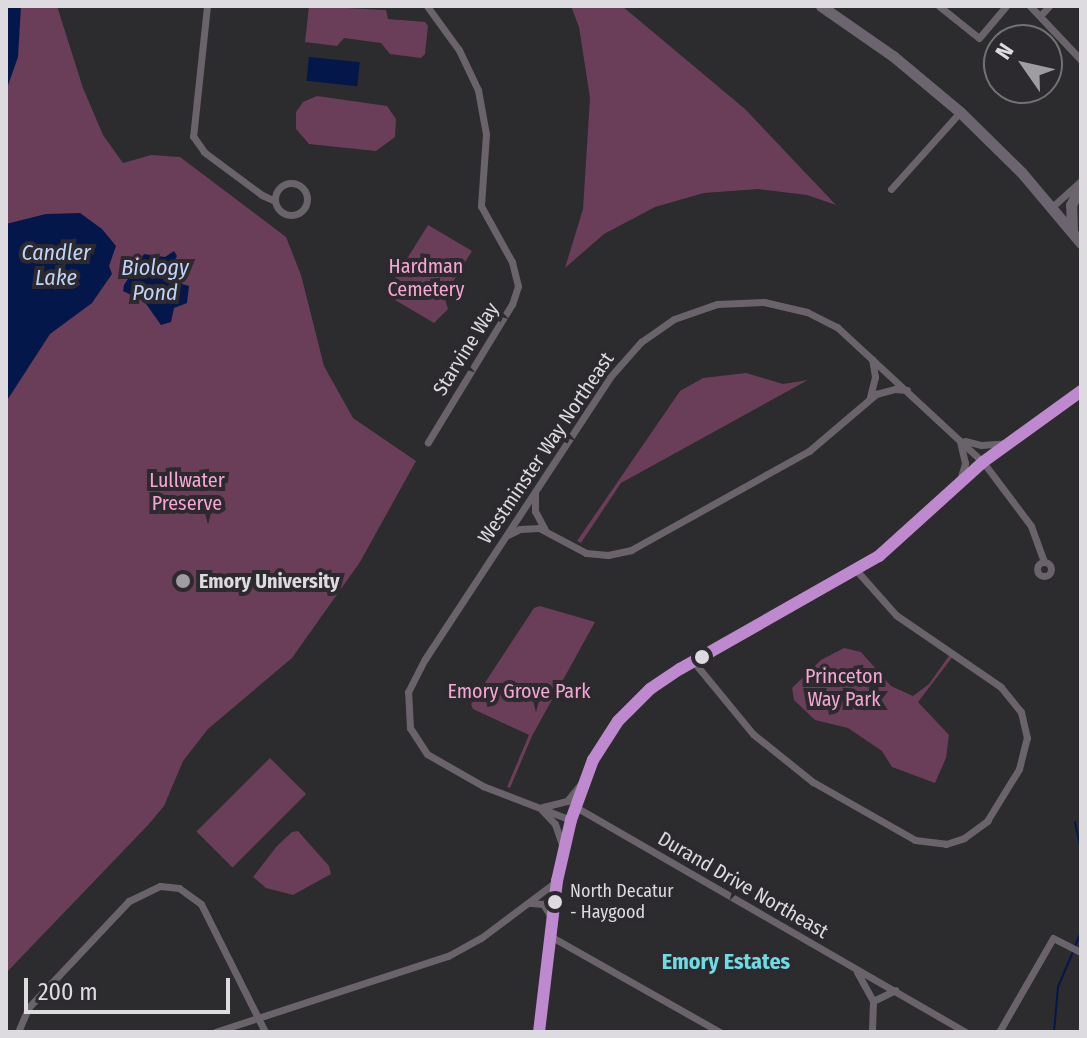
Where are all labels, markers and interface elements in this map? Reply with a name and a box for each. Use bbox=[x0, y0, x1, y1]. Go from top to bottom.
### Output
north arrow bbox=[983, 24, 1063, 104]
text: N bbox=[989, 38, 1019, 64]
water label: Candler Lake bbox=[22, 239, 90, 290]
water label: Biology Pond bbox=[121, 254, 189, 306]
park label: Hardman Cemetery bbox=[388, 254, 464, 301]
street label: Starvine Way bbox=[428, 298, 504, 400]
street label: Westminster Way Northeast bbox=[473, 348, 619, 548]
park label: Lullwater Preserve bbox=[149, 469, 225, 516]
place label: Emory University bbox=[199, 569, 340, 593]
marker: Emory University bbox=[174, 572, 192, 590]
unlabelled marker bbox=[694, 649, 710, 665]
park label: Princeton Way Park bbox=[805, 665, 883, 712]
park label: Emory Grove Park bbox=[448, 679, 590, 703]
street label: Durand Drive Northeast bbox=[654, 827, 832, 943]
place label: North Decatur - Haygood bbox=[570, 881, 674, 924]
marker: North Decatur - Haygood bbox=[547, 894, 563, 910]
district label: Emory Estates bbox=[662, 949, 790, 975]
scale bar bbox=[28, 962, 234, 1012]
text: 200 m bbox=[38, 978, 98, 1006]

